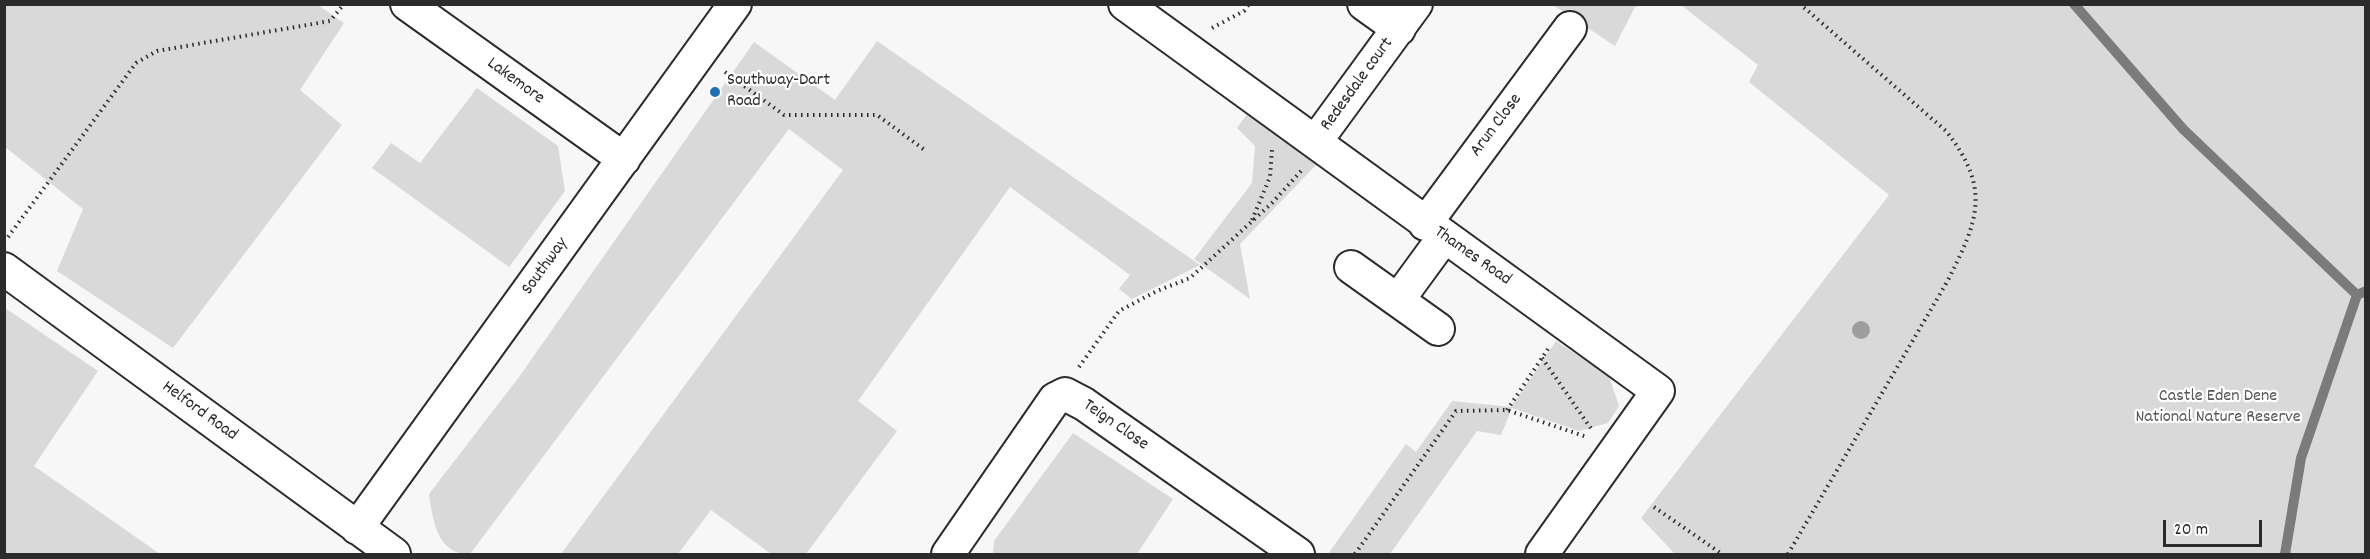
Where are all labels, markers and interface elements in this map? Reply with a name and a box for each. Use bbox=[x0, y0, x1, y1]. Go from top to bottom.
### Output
street label: Redesdale court bbox=[1317, 34, 1399, 136]
street label: Lakemore bbox=[482, 54, 548, 110]
place label: Southway-Dart Road bbox=[727, 71, 830, 113]
marker: Southway-Dart Road bbox=[708, 85, 722, 99]
street label: Arun Close bbox=[1466, 90, 1528, 162]
street label: Thames Road bbox=[1429, 222, 1515, 292]
street label: Southway bbox=[518, 234, 574, 300]
street label: Helford Road bbox=[157, 377, 241, 447]
park label: Castle Eden Dene National Nature Reserve bbox=[2135, 387, 2301, 430]
street label: Teign Close bbox=[1078, 396, 1152, 456]
scale bar bbox=[2166, 508, 2265, 546]
text: 20 m bbox=[2174, 518, 2208, 543]

